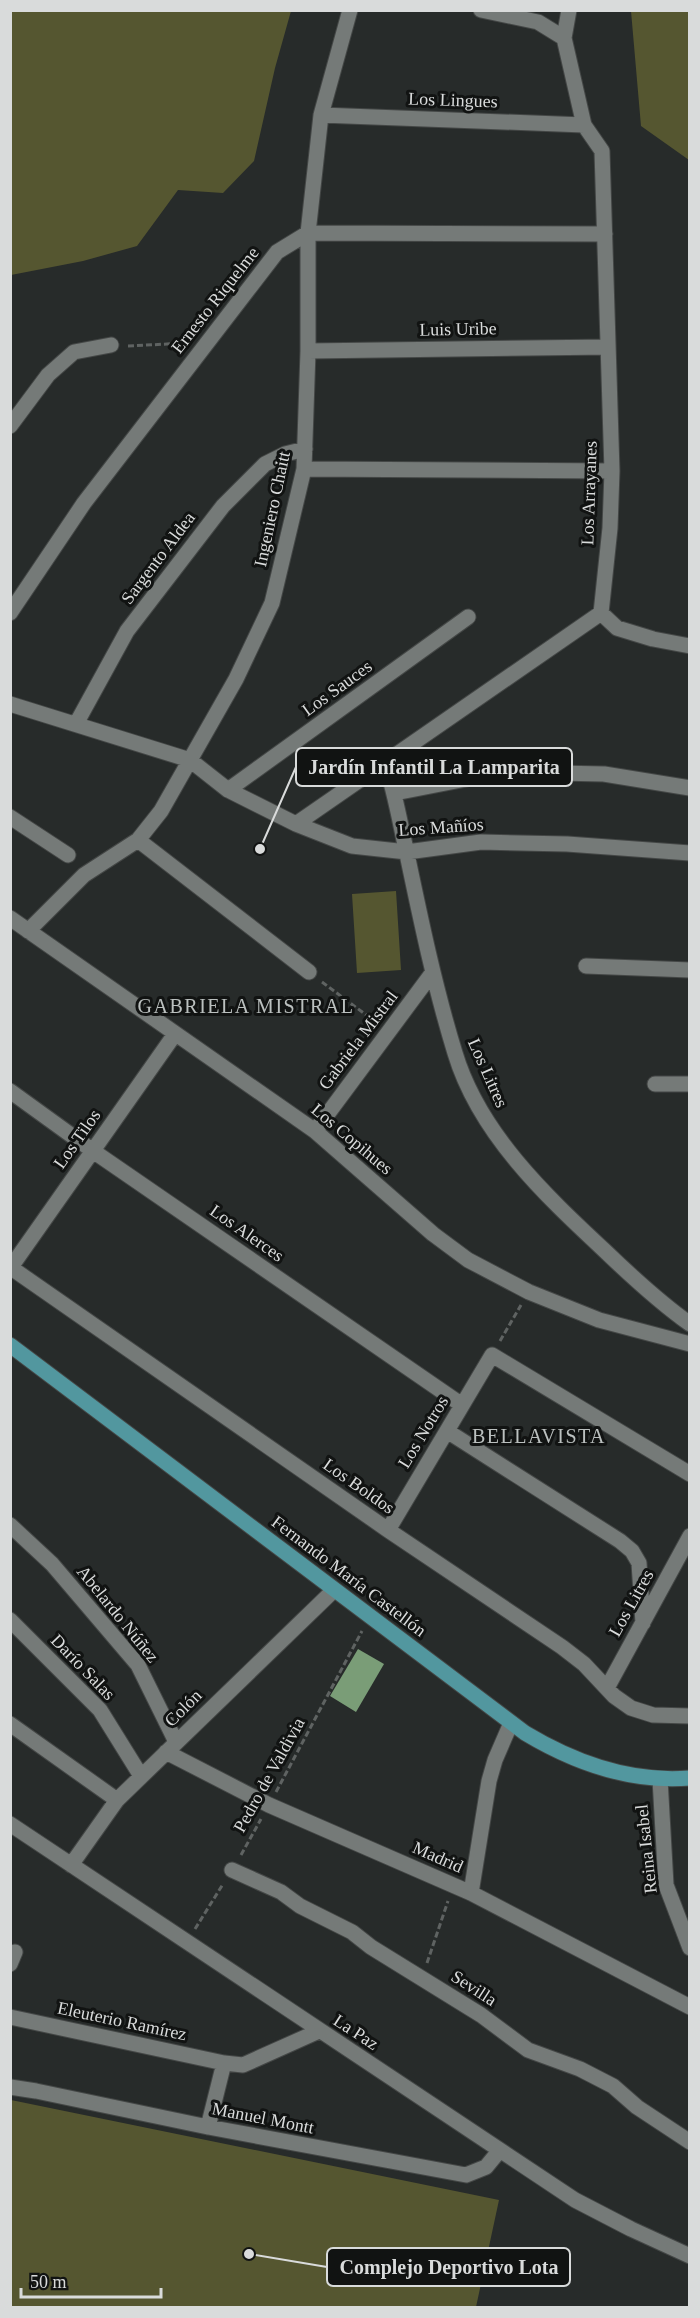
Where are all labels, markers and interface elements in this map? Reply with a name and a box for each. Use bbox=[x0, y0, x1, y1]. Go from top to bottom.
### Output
street label: Los Lingues bbox=[408, 88, 498, 112]
street label: Ernesto Riquelme bbox=[167, 243, 263, 357]
street label: Luis Uribe bbox=[419, 318, 497, 340]
street label: Los Arrayanes bbox=[577, 440, 601, 546]
street label: Ingeniero Chaitt bbox=[250, 449, 294, 569]
street label: Sargento Aldea bbox=[117, 508, 199, 608]
street label: Los Sauces bbox=[298, 656, 376, 720]
callout: Jardín Infantil La Lamparita bbox=[296, 748, 572, 786]
text: Jardín Infantil La Lamparita bbox=[308, 756, 560, 779]
street label: Los Mañíos bbox=[398, 814, 484, 840]
street label: Gabriela Mistral bbox=[314, 987, 402, 1093]
district label: GABRIELA MISTRAL bbox=[138, 995, 354, 1017]
street label: Los Litres bbox=[464, 1035, 512, 1111]
street label: Los Copihues bbox=[307, 1099, 397, 1179]
street label: Los Tilos bbox=[49, 1106, 105, 1172]
street label: Los Alerces bbox=[206, 1200, 288, 1266]
street label: Los Notros bbox=[394, 1392, 452, 1472]
district label: BELLAVISTA bbox=[472, 1425, 606, 1447]
street label: Los Boldos bbox=[319, 1454, 399, 1518]
street label: Fernando María Castellón bbox=[268, 1511, 430, 1641]
street label: Abelardo Núñez bbox=[73, 1562, 163, 1666]
street label: Los Litres bbox=[604, 1566, 658, 1640]
street label: Darío Salas bbox=[47, 1630, 119, 1704]
street label: Colón bbox=[160, 1685, 206, 1731]
street label: Pedro de Valdivia bbox=[229, 1714, 309, 1836]
street label: Reina Isabel bbox=[631, 1803, 661, 1895]
street label: Madrid bbox=[410, 1837, 466, 1877]
street label: Sevilla bbox=[448, 1966, 500, 2010]
street label: Eleuterio Ramírez bbox=[56, 1998, 188, 2044]
street label: La Paz bbox=[330, 2010, 382, 2054]
street label: Manuel Montt bbox=[210, 2098, 316, 2138]
callout: Complejo Deportivo Lota bbox=[327, 2248, 570, 2286]
text: Complejo Deportivo Lota bbox=[340, 2256, 558, 2279]
scale bar bbox=[21, 2261, 160, 2299]
text: 50 m bbox=[30, 2272, 67, 2292]

